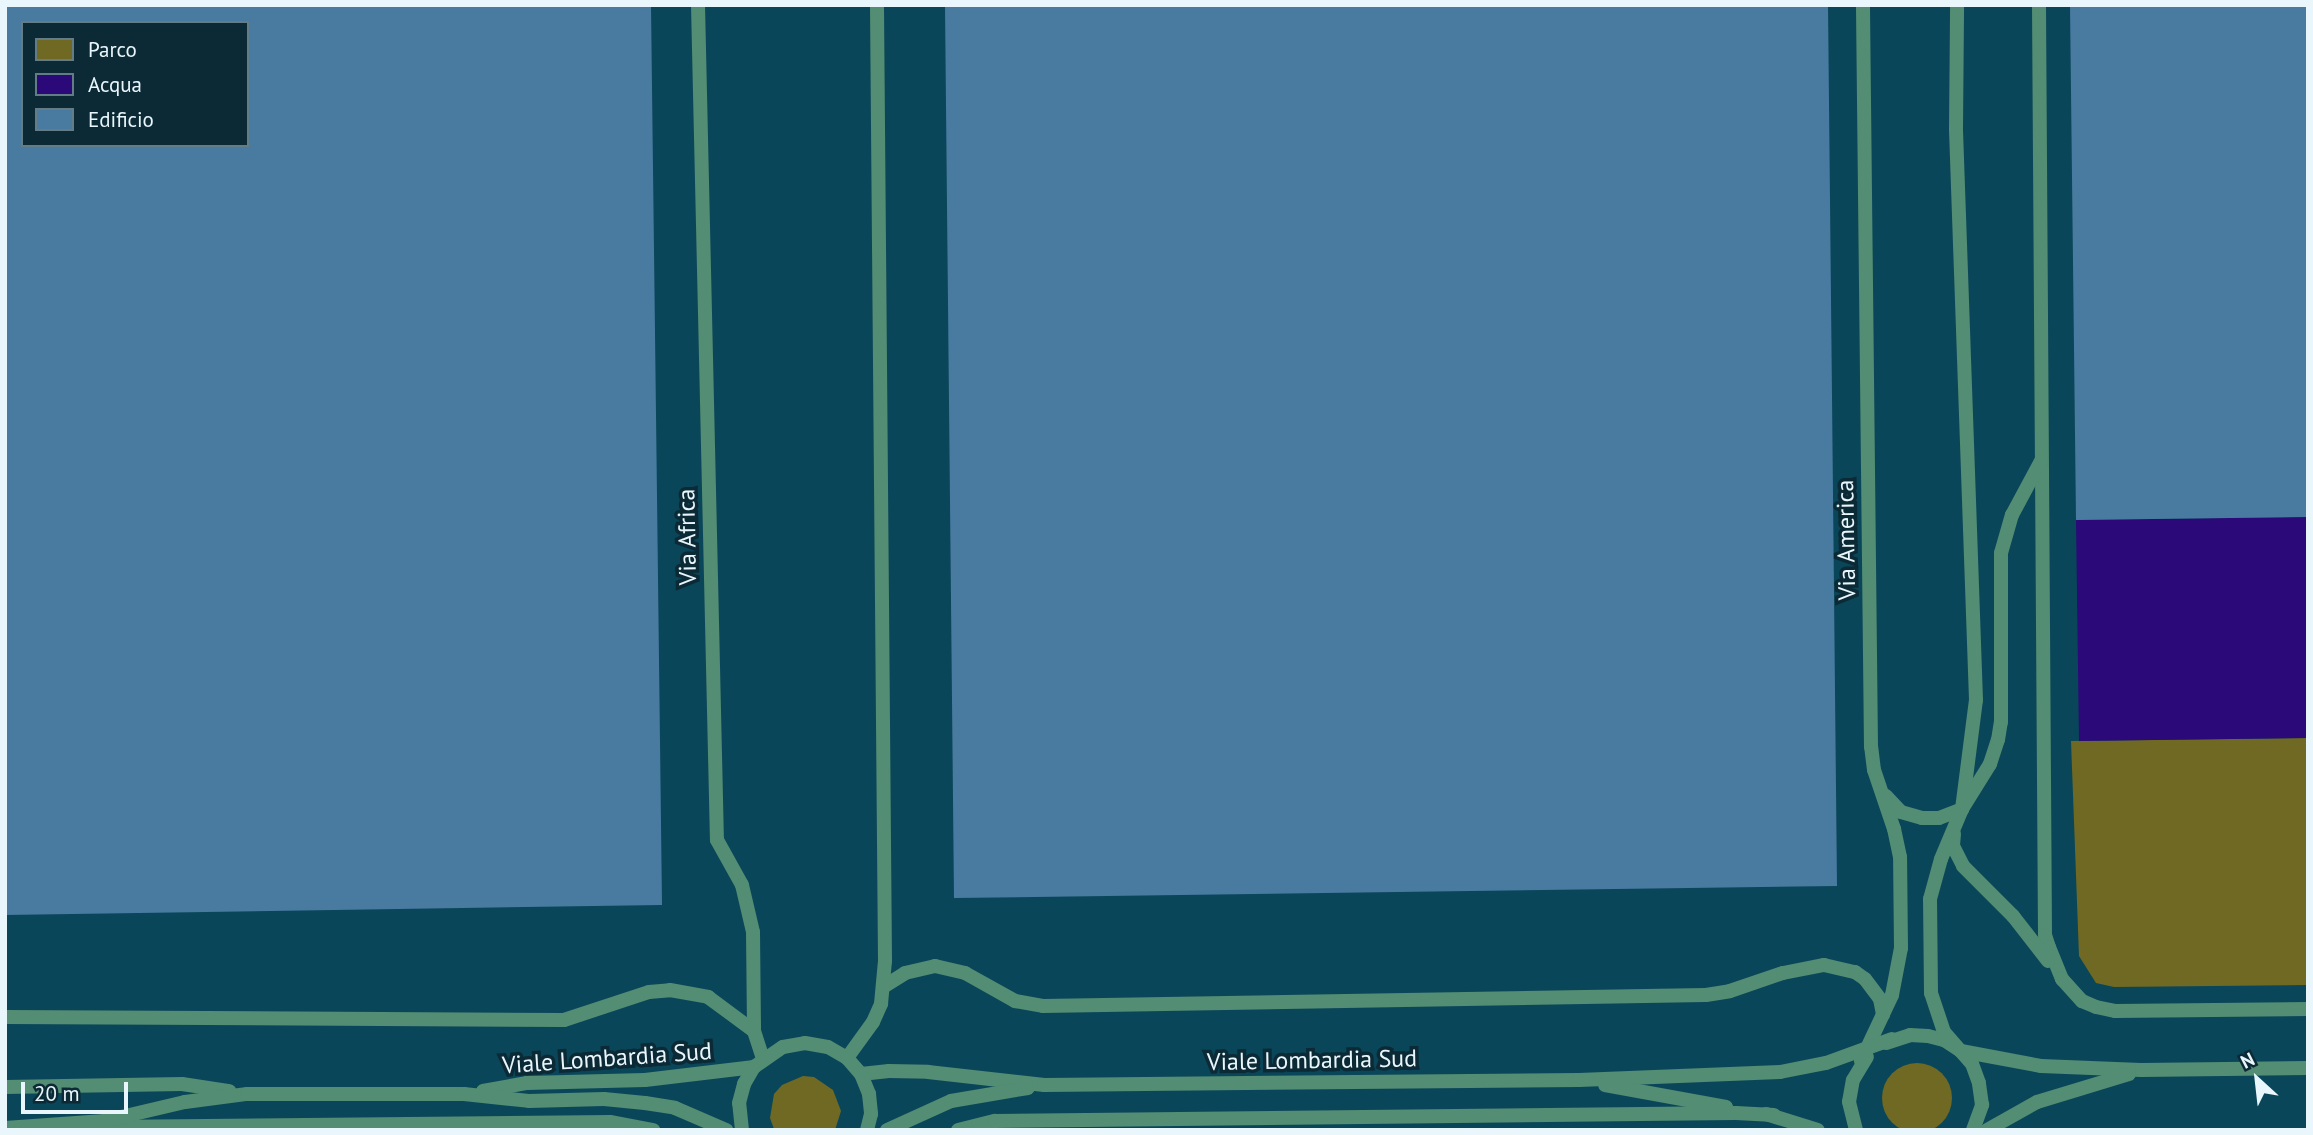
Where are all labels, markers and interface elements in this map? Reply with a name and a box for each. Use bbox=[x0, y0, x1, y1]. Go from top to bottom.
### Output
legend bbox=[21, 21, 248, 147]
text: Parco bbox=[88, 36, 137, 63]
text: Acqua bbox=[88, 71, 142, 98]
text: Edificio bbox=[88, 106, 154, 133]
street label: Via America bbox=[1831, 479, 1861, 601]
street label: Via Africa bbox=[672, 488, 702, 586]
street label: Viale Lombardia Sud bbox=[501, 1036, 713, 1080]
street label: Viale Lombardia Sud bbox=[1207, 1044, 1417, 1076]
north arrow bbox=[2222, 1044, 2292, 1114]
text: N bbox=[2236, 1047, 2258, 1074]
scale bar bbox=[24, 1068, 131, 1112]
text: 20 m bbox=[34, 1080, 80, 1107]

